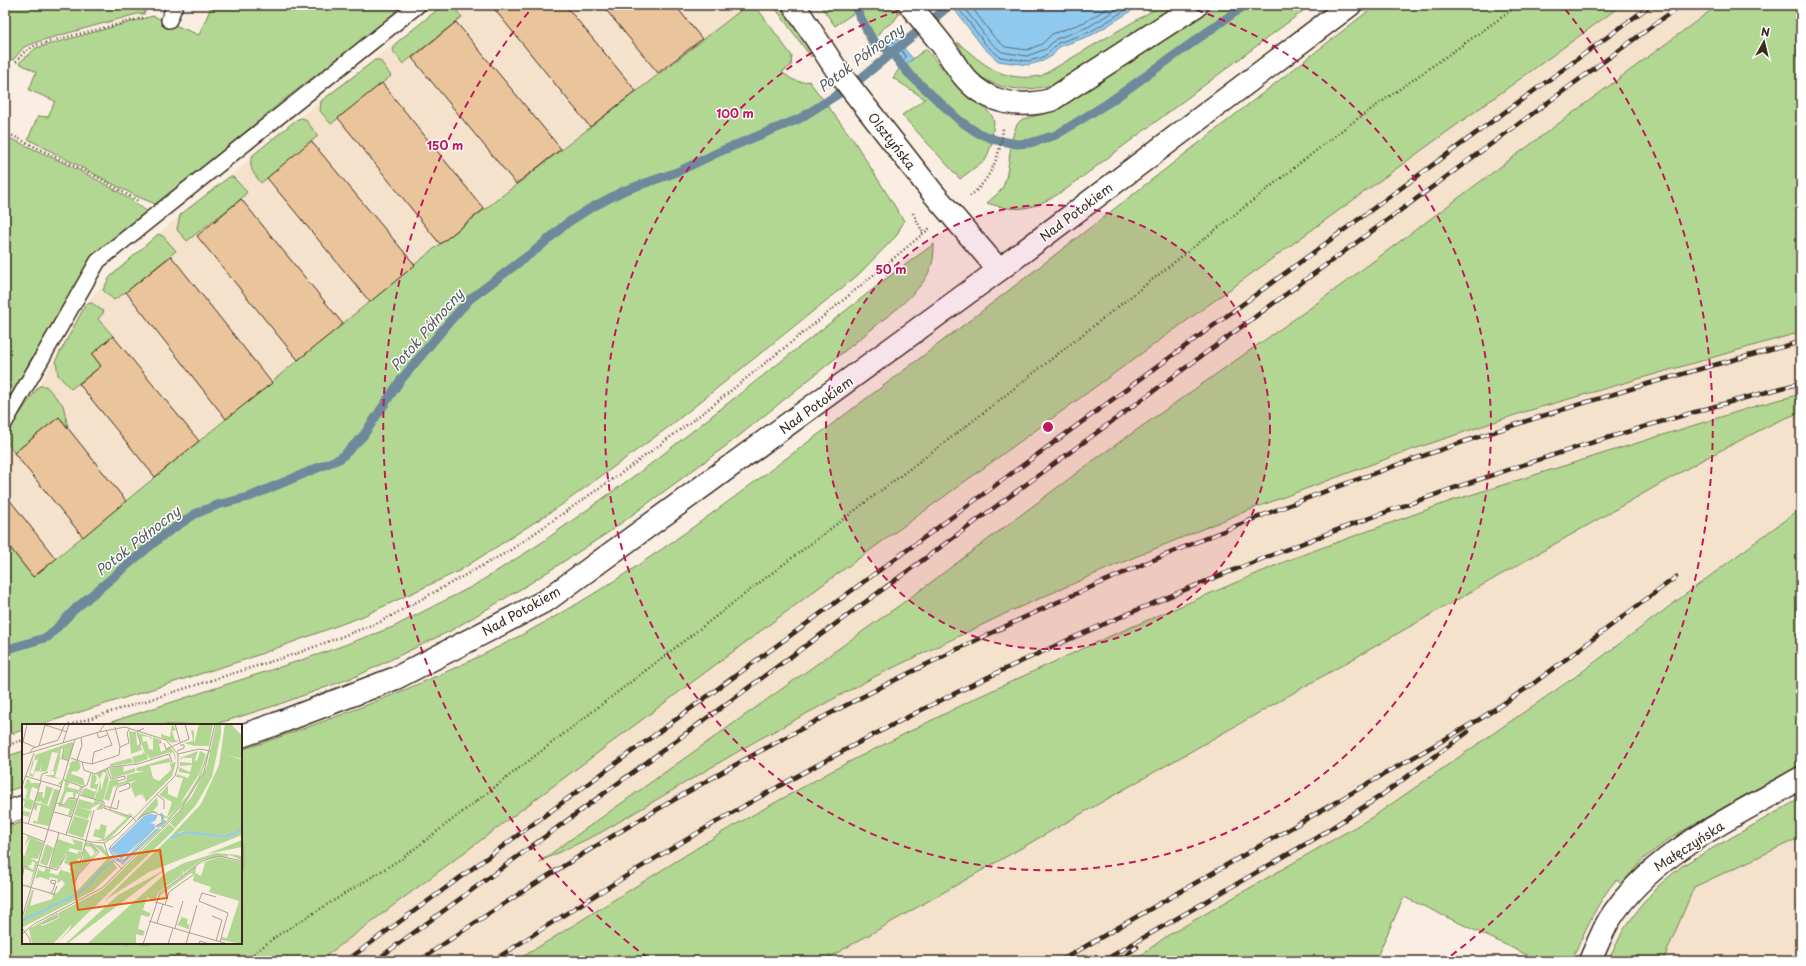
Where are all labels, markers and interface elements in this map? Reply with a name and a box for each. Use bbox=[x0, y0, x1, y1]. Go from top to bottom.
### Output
water label: Potok Północny bbox=[813, 18, 909, 97]
north arrow bbox=[1744, 22, 1784, 62]
text: N bbox=[1760, 23, 1771, 41]
text: 100 m bbox=[716, 104, 754, 122]
street label: Olsztyńska bbox=[864, 108, 921, 174]
text: 150 m bbox=[427, 136, 463, 154]
street label: Nad Potokiem bbox=[1035, 178, 1116, 245]
text: 50 m bbox=[875, 260, 907, 278]
water label: Potok Północny bbox=[385, 283, 469, 375]
street label: Nad Potokiem bbox=[775, 371, 857, 438]
centre of rings bbox=[1041, 420, 1055, 434]
water label: Potok Północny bbox=[91, 500, 185, 580]
street label: Nad Potokiem bbox=[478, 581, 564, 640]
inset map bbox=[22, 724, 242, 944]
street label: Małęczyńska bbox=[1650, 815, 1728, 875]

